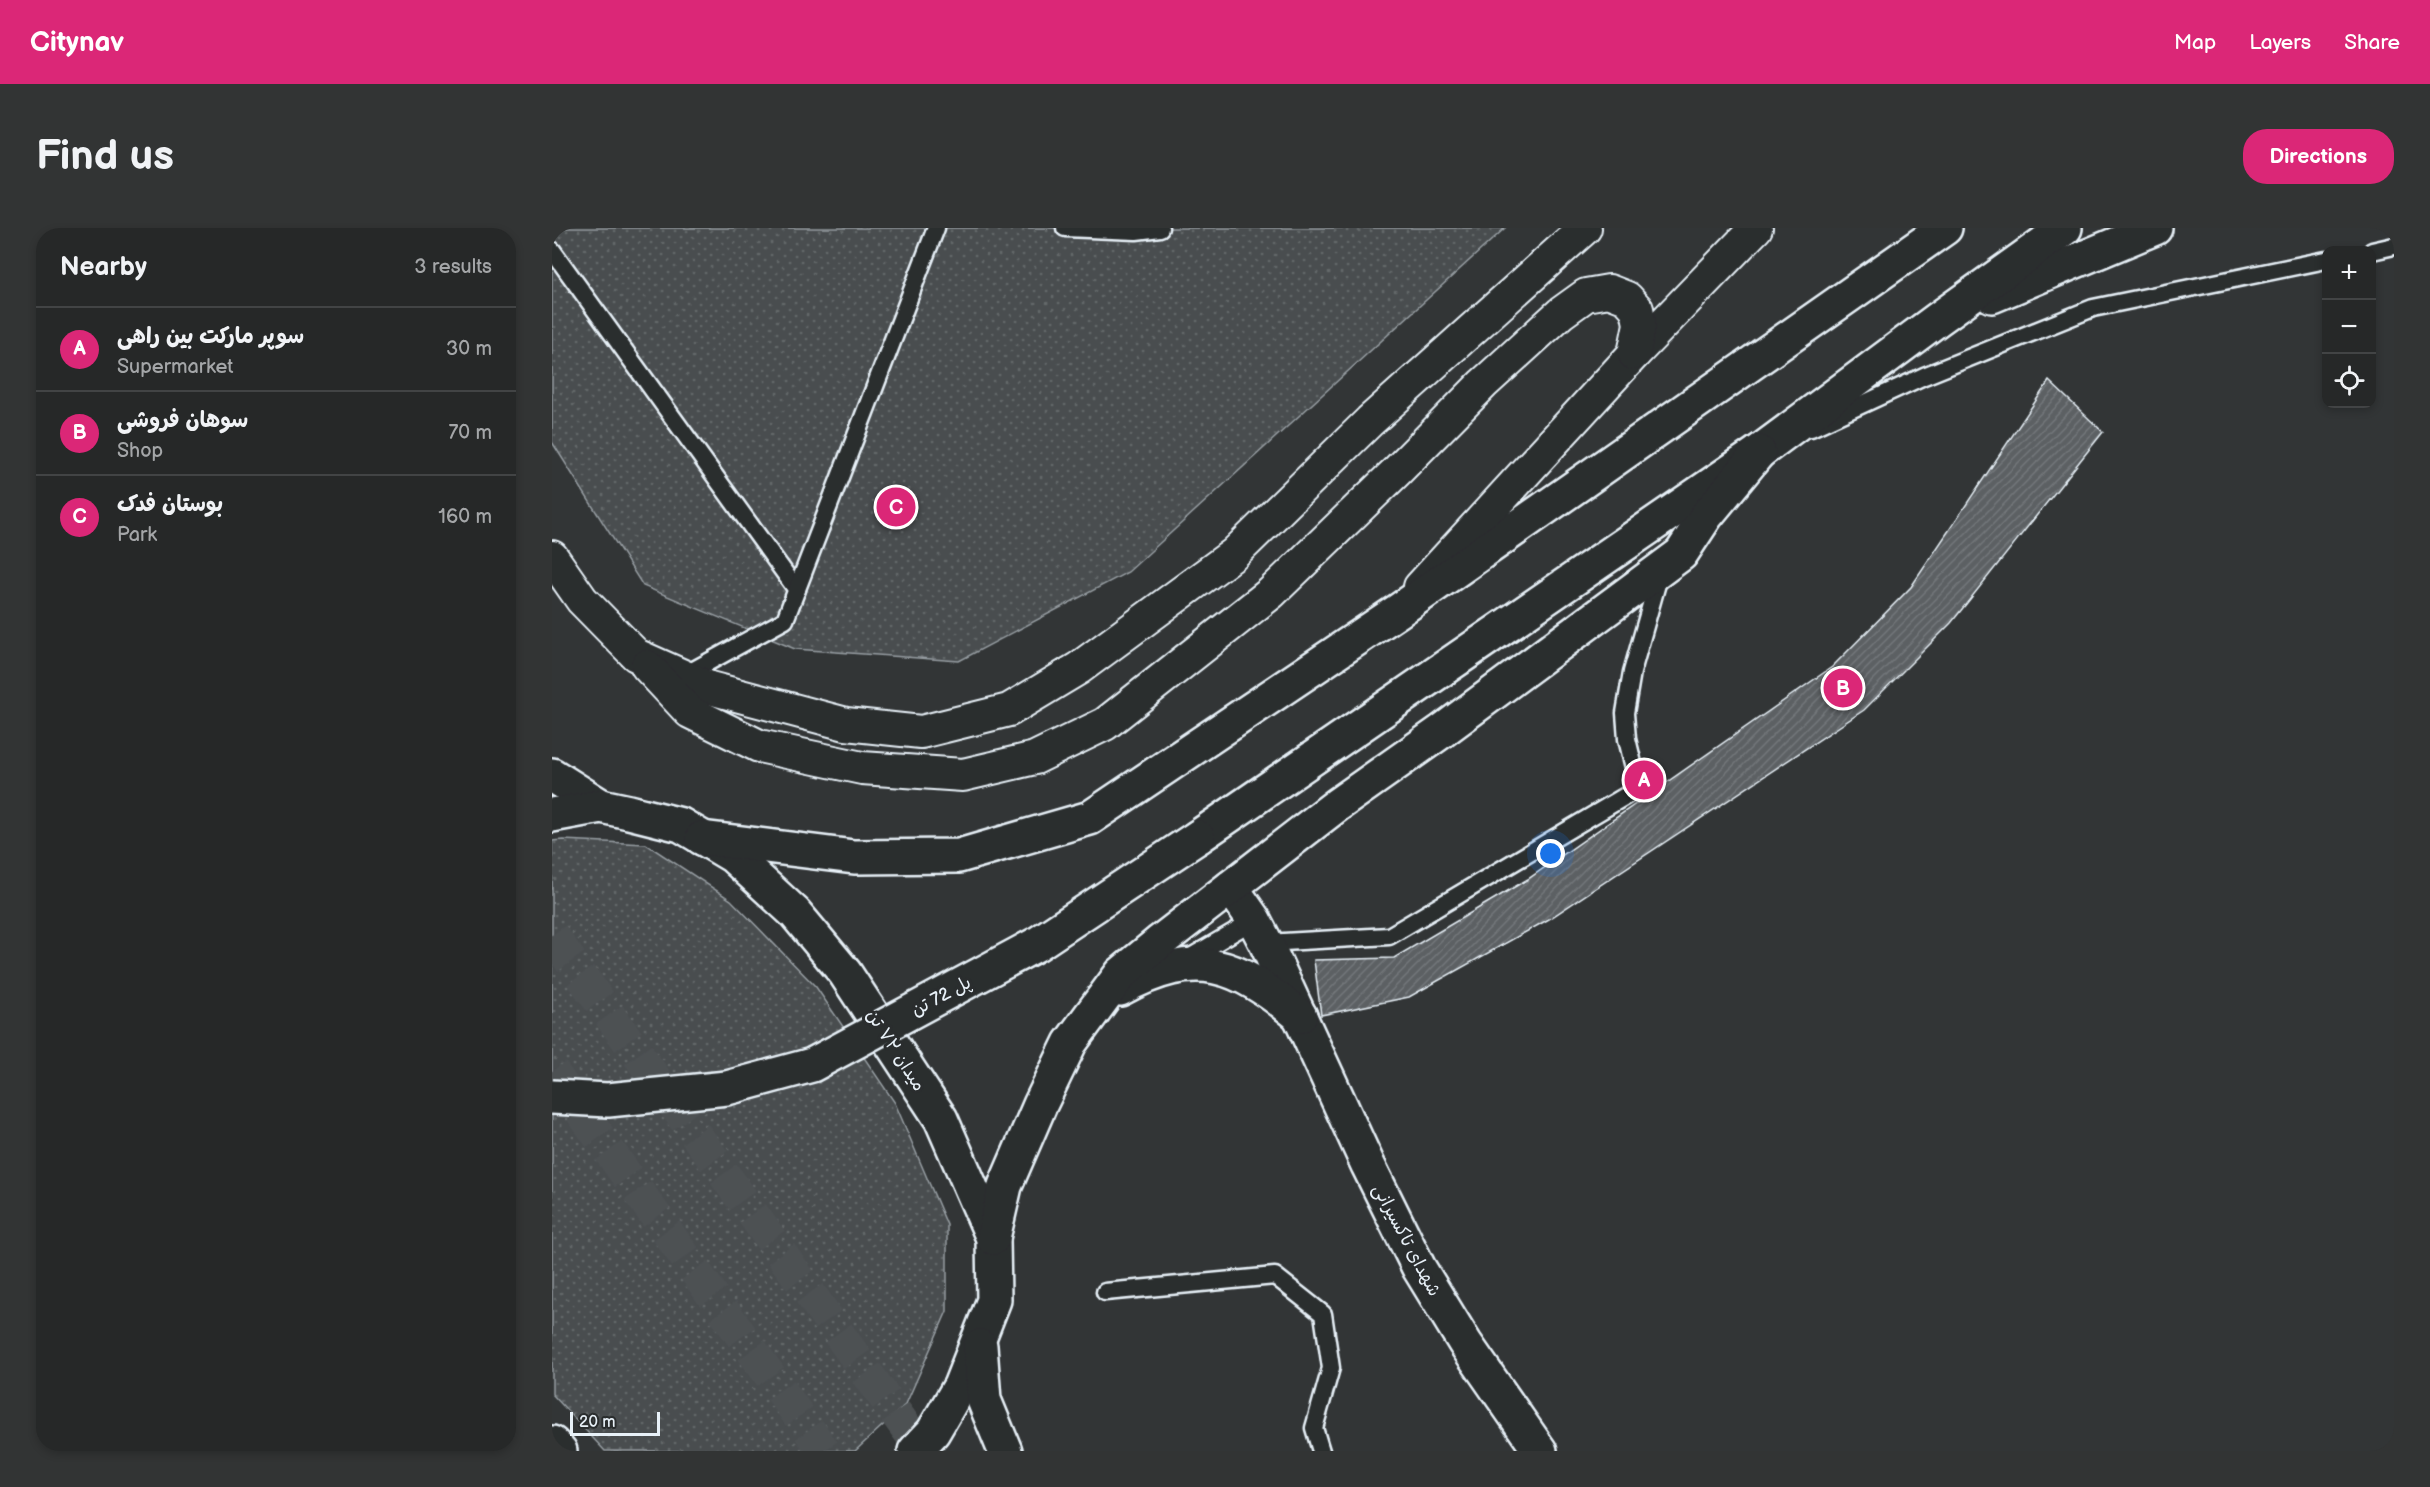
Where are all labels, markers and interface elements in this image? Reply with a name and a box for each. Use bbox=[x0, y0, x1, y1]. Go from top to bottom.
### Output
text: Citynav bbox=[30, 26, 124, 59]
text: Map bbox=[2174, 30, 2216, 55]
text: Layers bbox=[2249, 30, 2311, 55]
text: Share bbox=[2344, 30, 2400, 55]
button: Directions bbox=[2243, 129, 2394, 184]
text: Find us bbox=[36, 131, 174, 182]
map controls bbox=[2322, 246, 2376, 408]
button: + bbox=[2322, 246, 2376, 300]
text: Nearby bbox=[60, 252, 147, 283]
text: 3 results bbox=[414, 255, 492, 279]
button: − bbox=[2322, 300, 2376, 354]
text: سوپر مارکت بین راهی bbox=[117, 323, 304, 350]
text: A bbox=[73, 337, 86, 361]
text: 30 m bbox=[446, 337, 492, 361]
button: locate bbox=[2322, 354, 2376, 408]
text: Supermarket bbox=[117, 355, 233, 379]
text: سوهان فروشی bbox=[117, 407, 248, 434]
text: B bbox=[72, 421, 87, 445]
text: 70 m bbox=[448, 421, 492, 445]
text: Shop bbox=[117, 439, 163, 463]
pin: C bbox=[876, 484, 916, 530]
text: بوستان فدک bbox=[117, 491, 223, 518]
text: C bbox=[72, 505, 87, 529]
text: 160 m bbox=[438, 505, 492, 529]
text: Park bbox=[117, 523, 157, 547]
pin: B bbox=[1824, 666, 1862, 710]
pin: A bbox=[1624, 758, 1664, 802]
your location bbox=[1536, 839, 1565, 868]
street label: پل 72 تن bbox=[908, 972, 975, 1022]
street label: میدان ۷۲ تن bbox=[861, 1006, 930, 1095]
street label: شهدای تاکسیرانی bbox=[1368, 1181, 1445, 1300]
scale bar bbox=[570, 1409, 660, 1436]
text: 20 m bbox=[579, 1413, 615, 1432]

